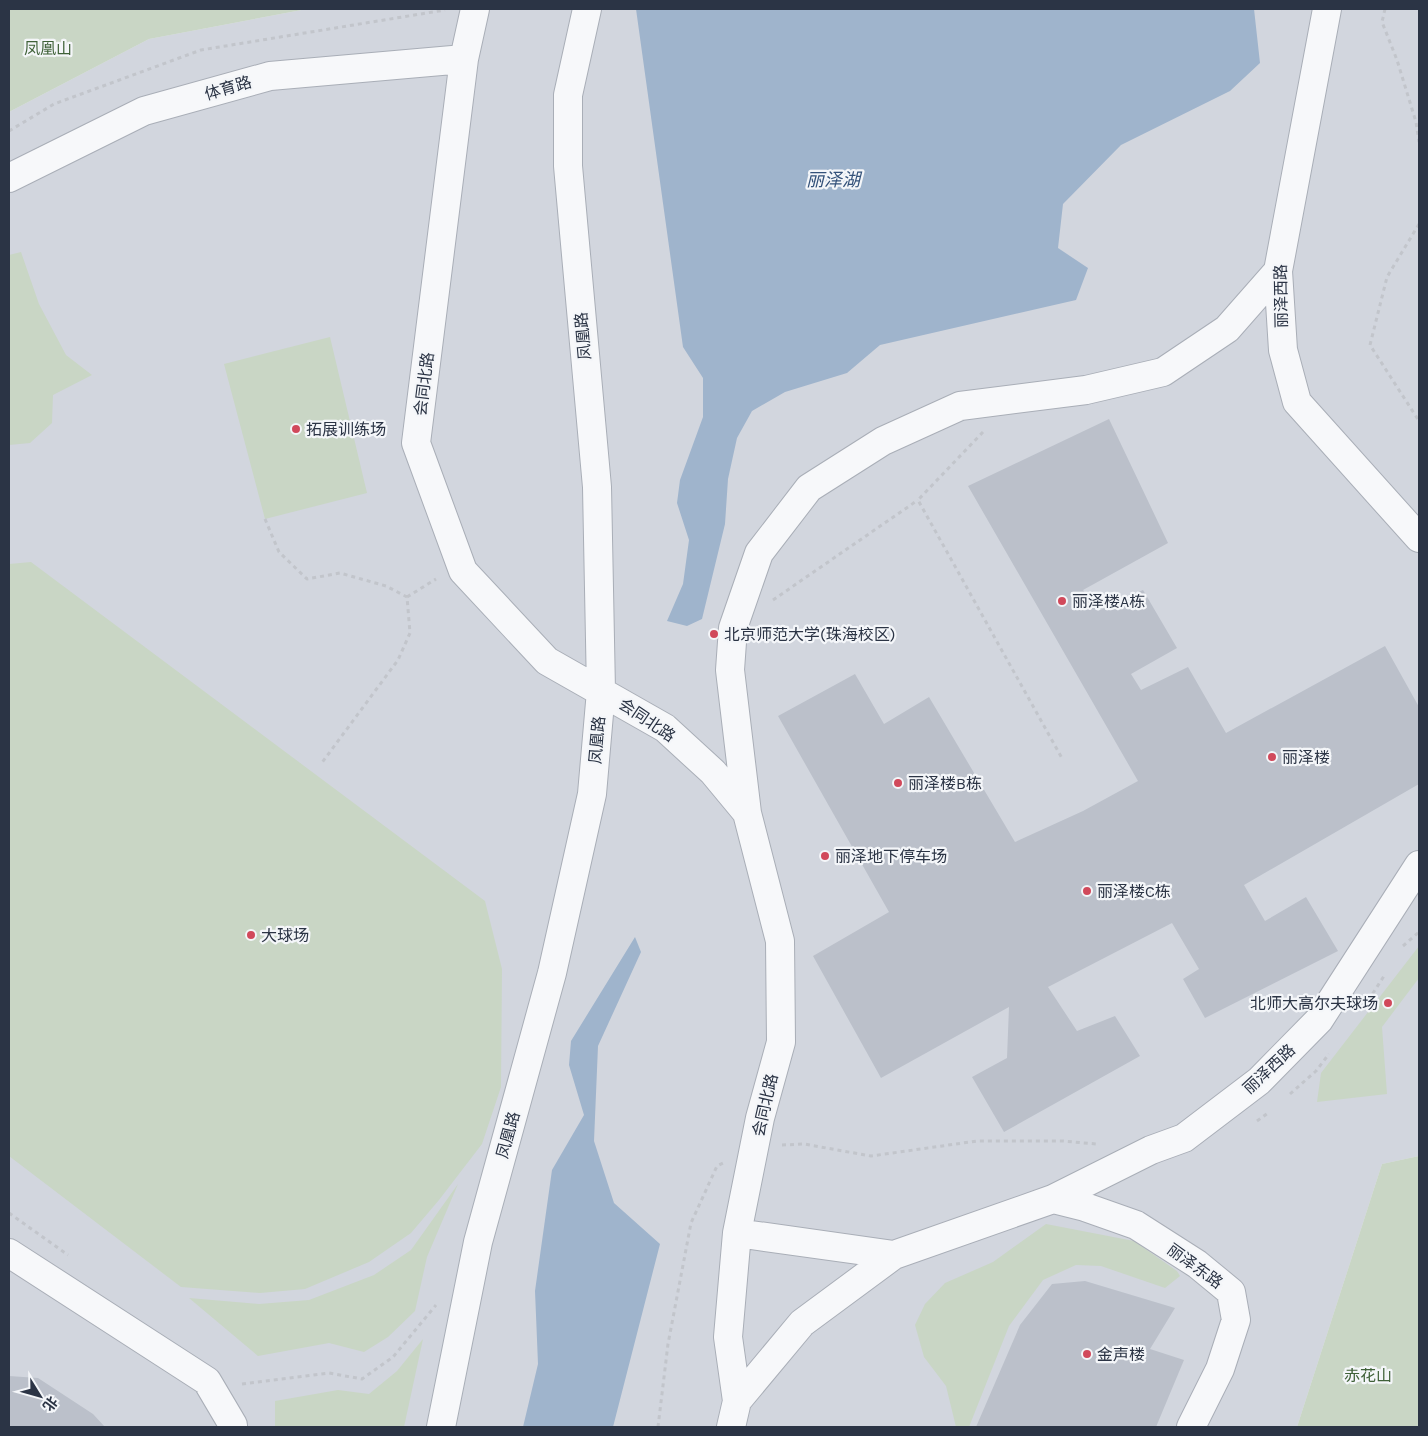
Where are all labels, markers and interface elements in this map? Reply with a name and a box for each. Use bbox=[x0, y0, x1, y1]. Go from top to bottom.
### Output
park label: 凤凰山 bbox=[24, 39, 72, 58]
street label: 体育路 bbox=[202, 72, 254, 104]
water label: 丽泽湖 bbox=[806, 169, 863, 191]
street label: 丽泽西路 bbox=[1271, 264, 1291, 328]
street label: 凤凰路 bbox=[571, 311, 595, 361]
street label: 会同北路 bbox=[411, 351, 437, 417]
place label: 拓展训练场 bbox=[306, 420, 386, 439]
marker: 拓展训练场 bbox=[290, 423, 302, 435]
place label: 丽泽楼A栋 bbox=[1072, 592, 1145, 611]
marker: 丽泽楼A栋 bbox=[1056, 595, 1068, 607]
place label: 北京师范大学(珠海校区) bbox=[724, 625, 895, 644]
marker: 北京师范大学(珠海校区) bbox=[708, 628, 720, 640]
street label: 会同北路 bbox=[615, 694, 679, 746]
street label: 凤凰路 bbox=[585, 715, 609, 765]
place label: 丽泽楼 bbox=[1282, 748, 1330, 767]
marker: 丽泽楼 bbox=[1266, 751, 1278, 763]
place label: 丽泽楼B栋 bbox=[908, 774, 982, 793]
marker: 丽泽楼B栋 bbox=[892, 777, 904, 789]
place label: 丽泽地下停车场 bbox=[835, 847, 947, 866]
marker: 丽泽地下停车场 bbox=[819, 850, 831, 862]
place label: 丽泽楼C栋 bbox=[1097, 882, 1171, 901]
marker: 丽泽楼C栋 bbox=[1081, 885, 1093, 897]
place label: 大球场 bbox=[261, 926, 309, 945]
marker: 大球场 bbox=[245, 929, 257, 941]
place label: 北师大高尔夫球场 bbox=[1250, 994, 1378, 1013]
marker: 北师大高尔夫球场 bbox=[1382, 997, 1394, 1009]
street label: 丽泽西路 bbox=[1239, 1040, 1299, 1098]
street label: 会同北路 bbox=[749, 1072, 781, 1138]
street label: 凤凰路 bbox=[493, 1109, 523, 1161]
street label: 丽泽东路 bbox=[1164, 1240, 1226, 1292]
place label: 金声楼 bbox=[1097, 1345, 1145, 1364]
marker: 金声楼 bbox=[1081, 1348, 1093, 1360]
park label: 赤花山 bbox=[1344, 1366, 1392, 1385]
north arrow bbox=[15, 1371, 65, 1421]
text: 北 bbox=[39, 1393, 61, 1414]

